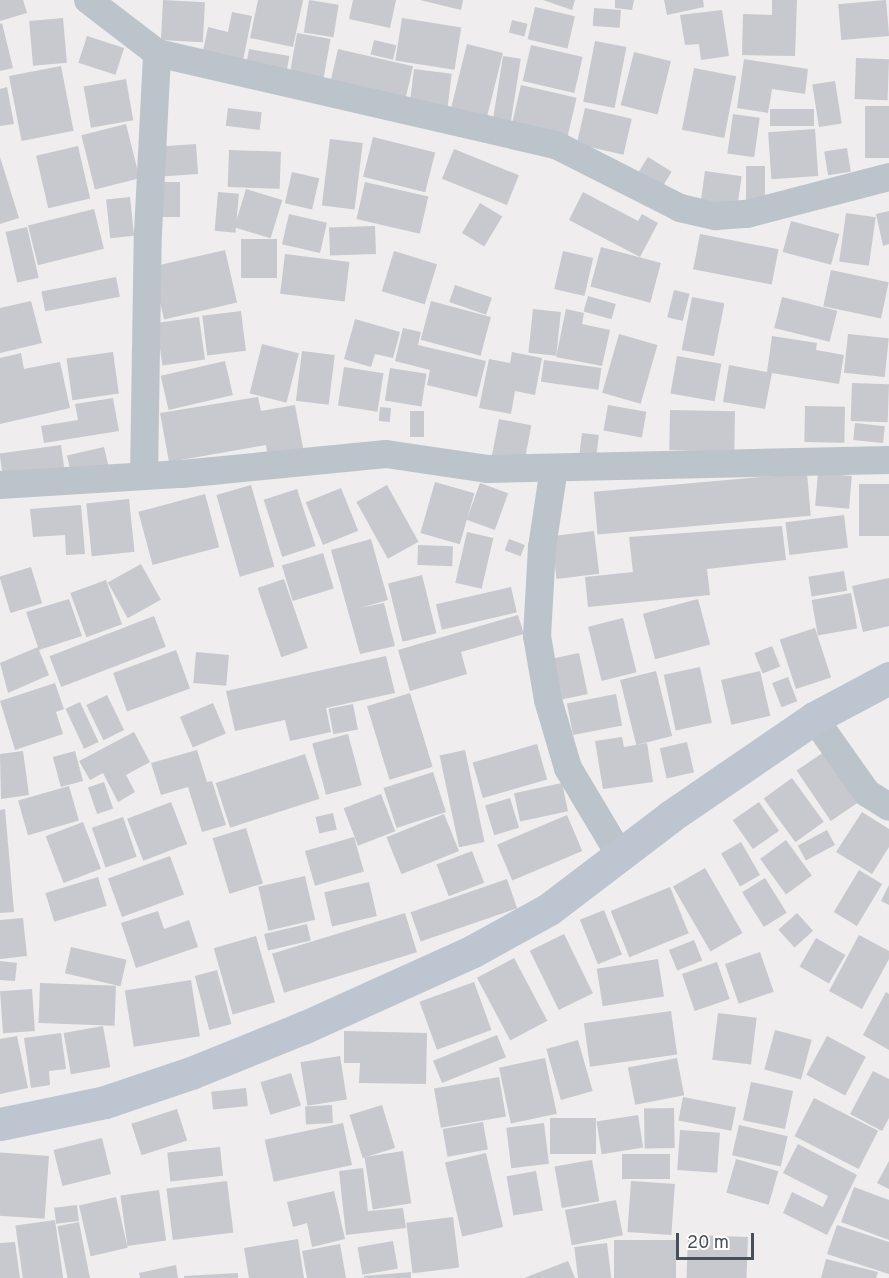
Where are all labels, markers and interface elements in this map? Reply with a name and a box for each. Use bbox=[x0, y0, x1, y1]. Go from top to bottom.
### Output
scale bar bbox=[679, 1221, 757, 1259]
text: 20 m bbox=[687, 1232, 729, 1255]

